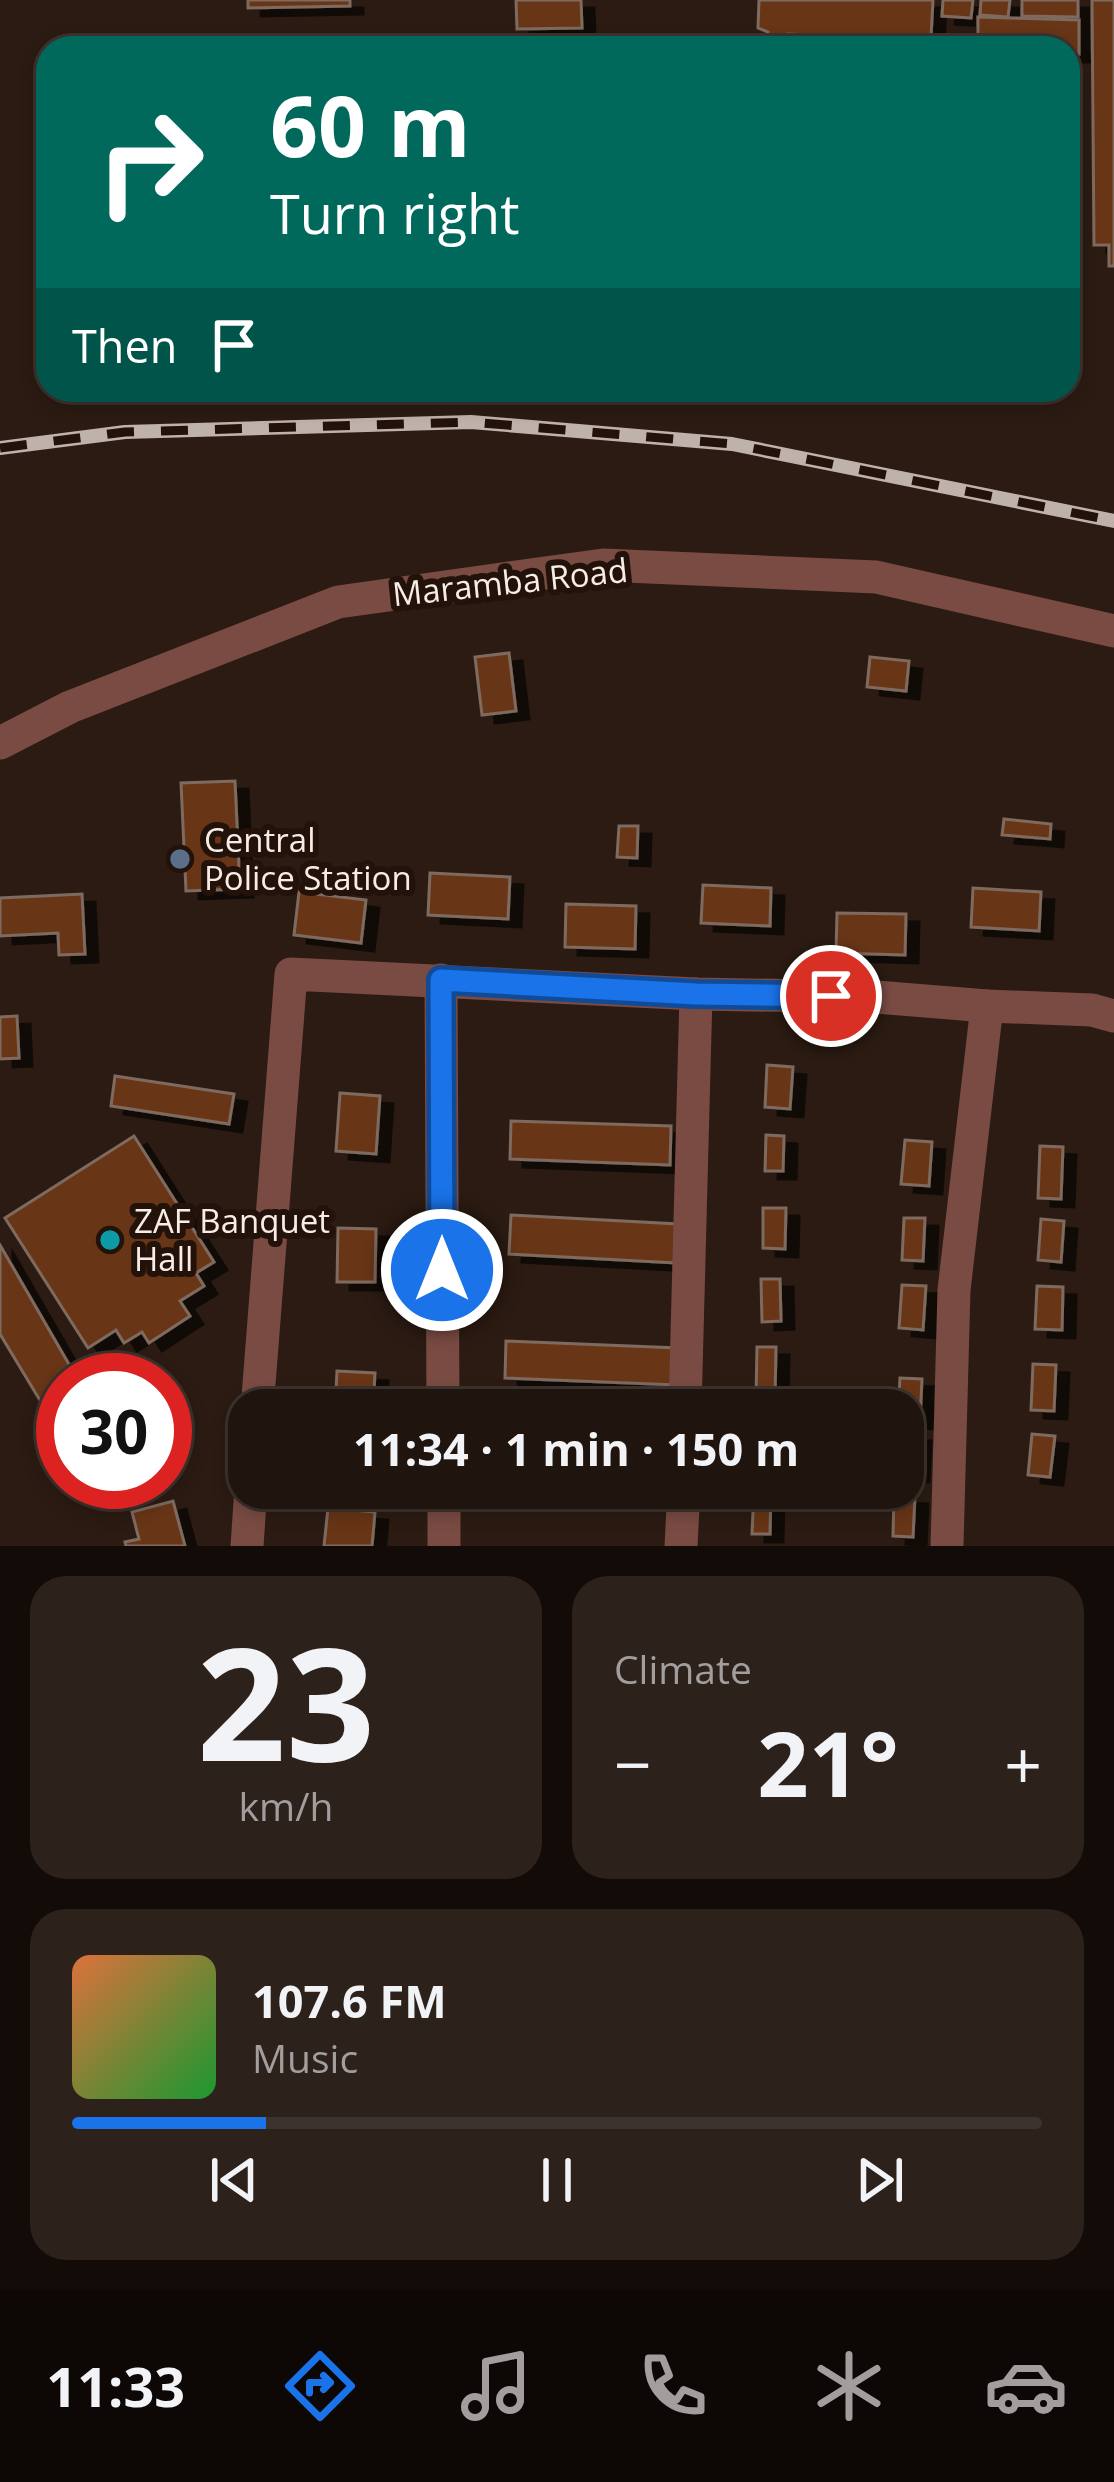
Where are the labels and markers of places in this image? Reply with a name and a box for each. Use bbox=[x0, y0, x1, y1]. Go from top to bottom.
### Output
place label: Central Police Station bbox=[204, 817, 412, 900]
marker: Central Police Station bbox=[167, 846, 193, 872]
pin bbox=[780, 945, 882, 1047]
place label: ZAF Banquet Hall bbox=[134, 1198, 330, 1281]
marker: ZAF Banquet Hall bbox=[97, 1227, 123, 1253]

